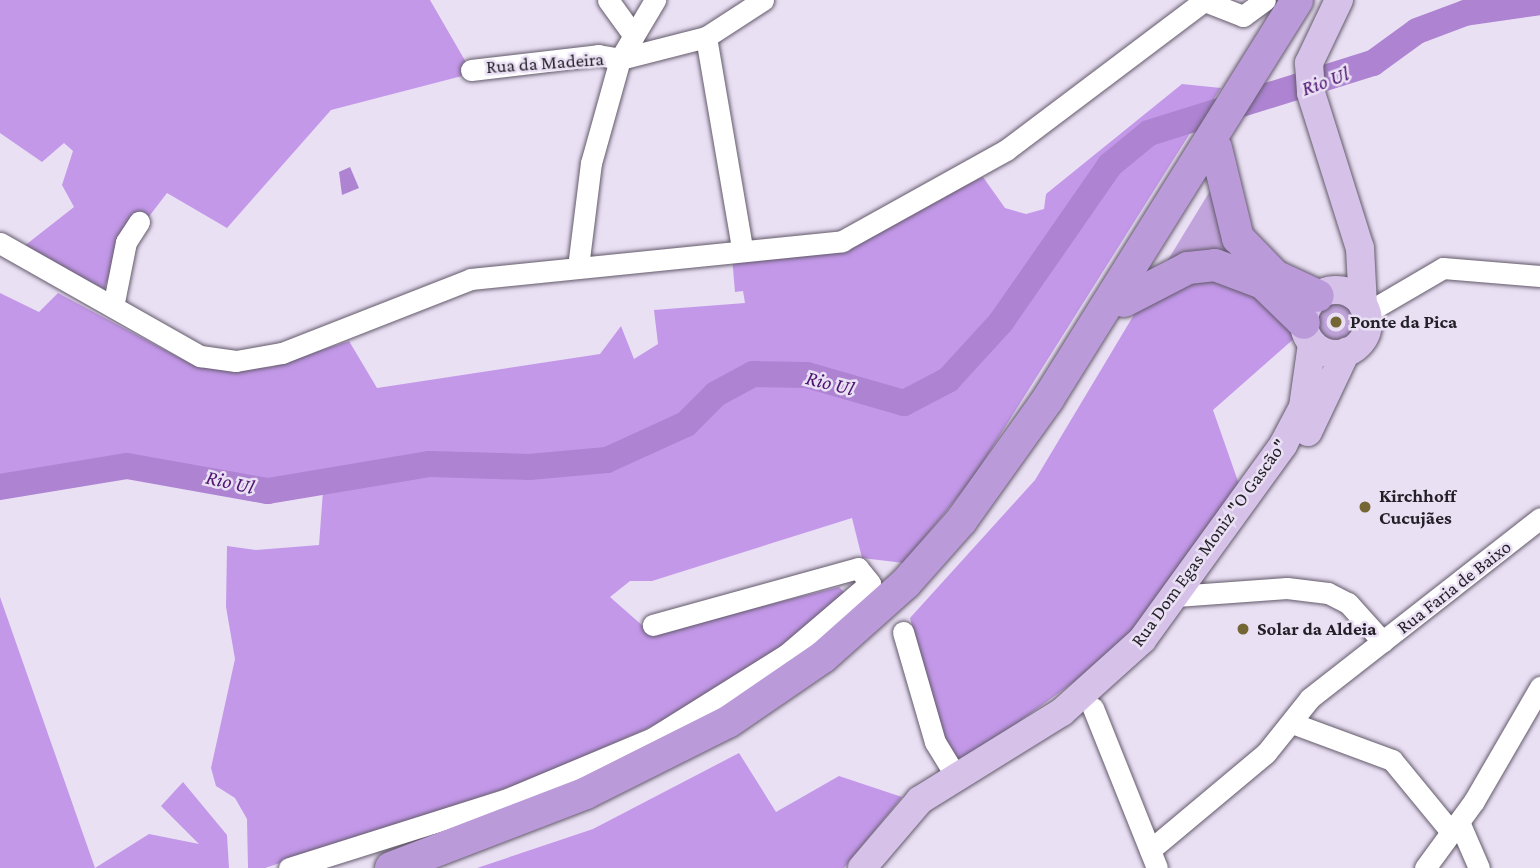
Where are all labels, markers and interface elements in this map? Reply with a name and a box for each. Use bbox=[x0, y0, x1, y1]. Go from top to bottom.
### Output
street label: Rua da Madeira bbox=[485, 48, 605, 78]
water label: Rio Ul bbox=[1298, 61, 1352, 101]
place label: Ponte da Pica bbox=[1350, 311, 1457, 333]
marker: Ponte da Pica bbox=[1328, 314, 1344, 330]
water label: Rio Ul bbox=[803, 365, 857, 401]
street label: Rua Dom Egas Moniz "O Gascão" bbox=[1126, 435, 1292, 651]
water label: Rio Ul bbox=[203, 464, 257, 500]
place label: Kirchhoff Cucujães bbox=[1379, 485, 1456, 529]
marker: Kirchhoff Cucujães bbox=[1357, 499, 1373, 515]
street label: Rua Faria de Baixo bbox=[1392, 535, 1516, 639]
place label: Solar da Aldeia bbox=[1257, 618, 1377, 640]
marker: Solar da Aldeia bbox=[1235, 621, 1251, 637]

